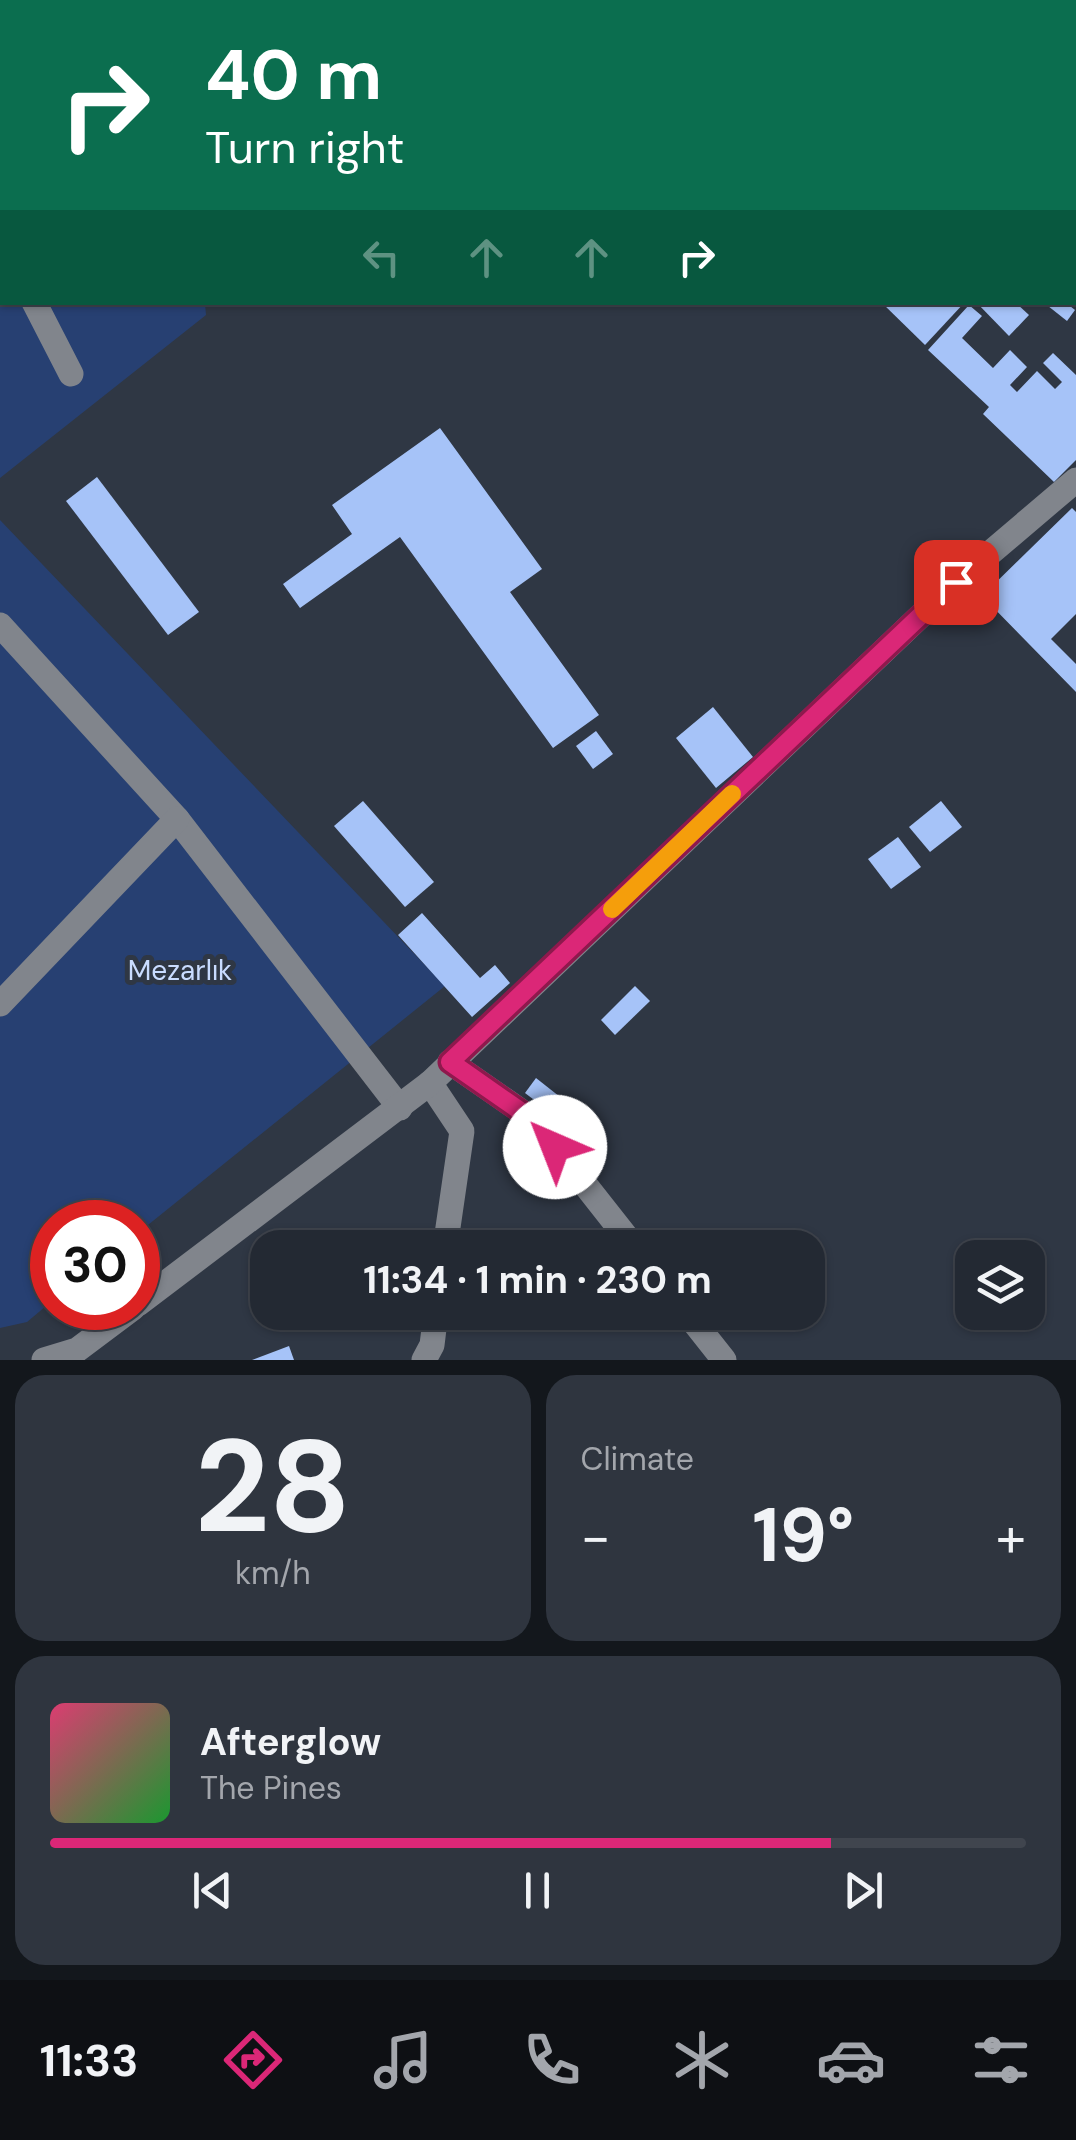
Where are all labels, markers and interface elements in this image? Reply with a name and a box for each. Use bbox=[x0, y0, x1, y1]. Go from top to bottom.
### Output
text: 40 m bbox=[205, 30, 382, 121]
icon: right bbox=[40, 40, 170, 170]
text: Turn right bbox=[205, 118, 404, 177]
icon: left bbox=[354, 230, 409, 285]
icon: ahead bbox=[459, 230, 514, 285]
icon: ahead bbox=[564, 230, 619, 285]
icon: right bbox=[669, 230, 724, 285]
pin bbox=[914, 540, 999, 625]
icon: arrive bbox=[929, 555, 984, 610]
park label: Mezarlık bbox=[128, 952, 232, 989]
position arrow bbox=[503, 1095, 607, 1199]
speed limit sign: 30 bbox=[30, 1200, 160, 1330]
map controls bbox=[955, 1240, 1045, 1330]
button: layers bbox=[955, 1240, 1045, 1330]
text: 11:34 · 1 min · 230 m bbox=[363, 1255, 712, 1305]
text: 28 bbox=[195, 1402, 351, 1571]
text: Climate bbox=[581, 1438, 694, 1480]
text: 19° bbox=[752, 1487, 854, 1584]
text: − bbox=[581, 1501, 611, 1573]
text: + bbox=[996, 1501, 1026, 1573]
text: km/h bbox=[235, 1552, 311, 1594]
text: Afterglow bbox=[200, 1717, 381, 1767]
text: The Pines bbox=[200, 1767, 342, 1809]
icon: previous bbox=[185, 1863, 240, 1918]
icon: pause bbox=[510, 1863, 565, 1918]
icon: next bbox=[836, 1863, 891, 1918]
icon: directions bbox=[218, 2025, 288, 2095]
icon: music bbox=[368, 2025, 438, 2095]
icon: phone bbox=[517, 2025, 587, 2095]
icon: climate bbox=[667, 2025, 737, 2095]
icon: car bbox=[816, 2025, 886, 2095]
icon: filters bbox=[966, 2025, 1036, 2095]
text: 11:33 bbox=[40, 2031, 138, 2090]

